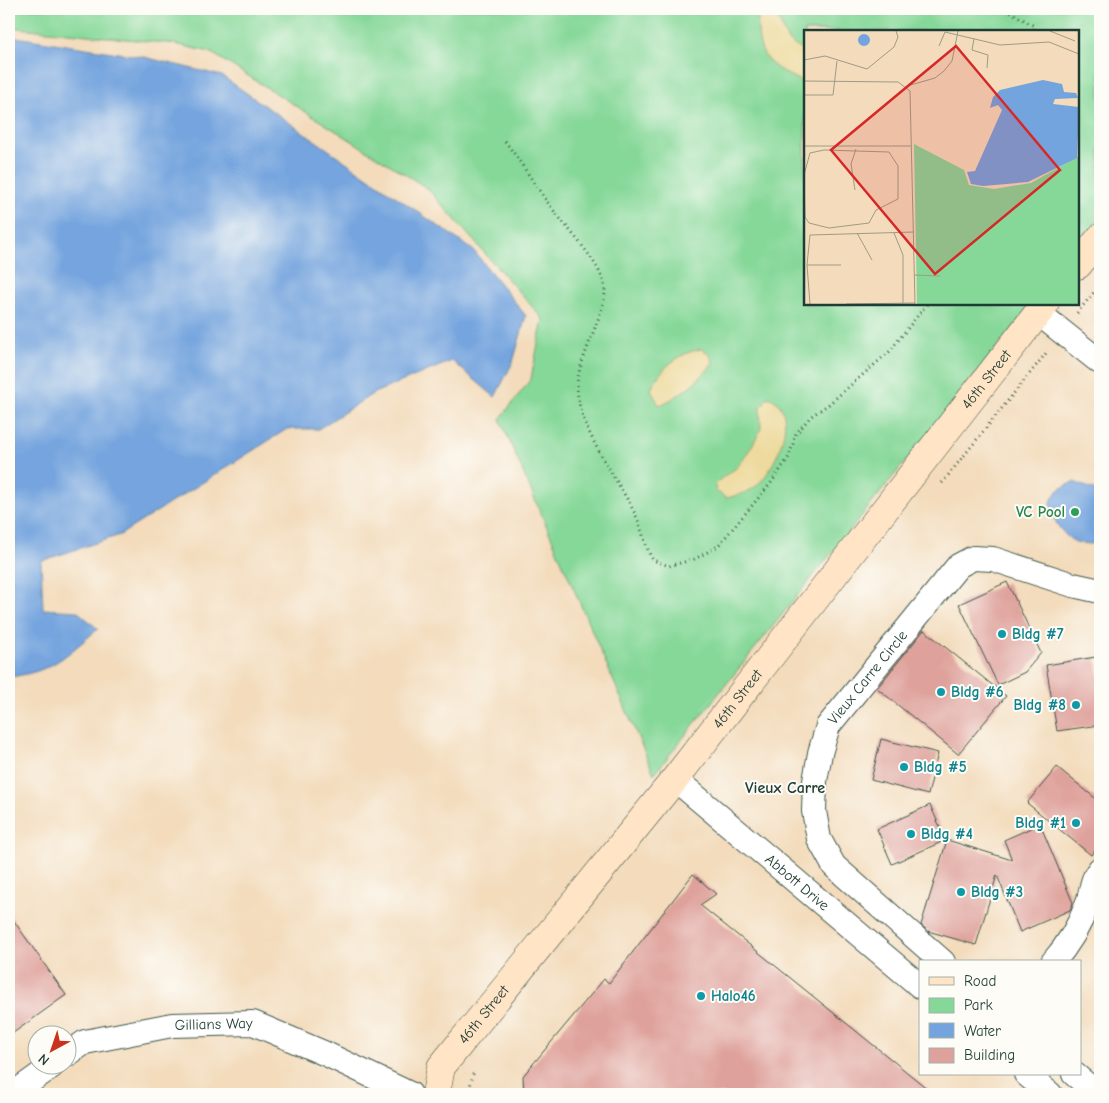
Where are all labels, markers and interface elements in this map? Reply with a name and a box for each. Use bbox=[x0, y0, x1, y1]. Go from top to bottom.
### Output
inset map bbox=[804, 30, 1079, 305]
street label: 46th Street bbox=[958, 346, 1015, 413]
place label: VC Pool bbox=[1016, 503, 1065, 521]
marker: VC Pool bbox=[1069, 506, 1081, 518]
place label: Bldg #7 bbox=[1012, 625, 1064, 643]
street label: Vieux Carre Circle bbox=[824, 626, 911, 728]
marker: Bldg #7 bbox=[996, 628, 1008, 640]
street label: 46th Street bbox=[709, 665, 766, 732]
place label: Bldg #6 bbox=[951, 683, 1004, 701]
marker: Bldg #6 bbox=[935, 686, 947, 698]
place label: Bldg #8 bbox=[1014, 696, 1066, 714]
marker: Bldg #8 bbox=[1070, 699, 1082, 711]
place label: Bldg #5 bbox=[914, 758, 967, 776]
marker: Bldg #5 bbox=[898, 761, 910, 773]
district label: Vieux Carre bbox=[745, 779, 825, 797]
place label: Bldg #1 bbox=[1015, 814, 1066, 832]
marker: Bldg #1 bbox=[1070, 817, 1082, 829]
place label: Bldg #4 bbox=[921, 825, 973, 843]
marker: Bldg #4 bbox=[905, 828, 917, 840]
street label: Abbott Drive bbox=[761, 850, 833, 915]
place label: Bldg #3 bbox=[971, 883, 1023, 901]
marker: Bldg #3 bbox=[955, 886, 967, 898]
legend bbox=[919, 960, 1082, 1076]
text: Road bbox=[964, 972, 996, 990]
street label: 46th Street bbox=[454, 981, 513, 1048]
place label: Halo46 bbox=[711, 987, 756, 1005]
marker: Halo46 bbox=[695, 990, 707, 1002]
text: Park bbox=[964, 996, 993, 1014]
street label: Gillians Way bbox=[174, 1014, 253, 1034]
text: Water bbox=[964, 1022, 1001, 1040]
north arrow bbox=[28, 1026, 78, 1076]
text: Building bbox=[964, 1046, 1015, 1064]
text: N bbox=[35, 1050, 53, 1069]

